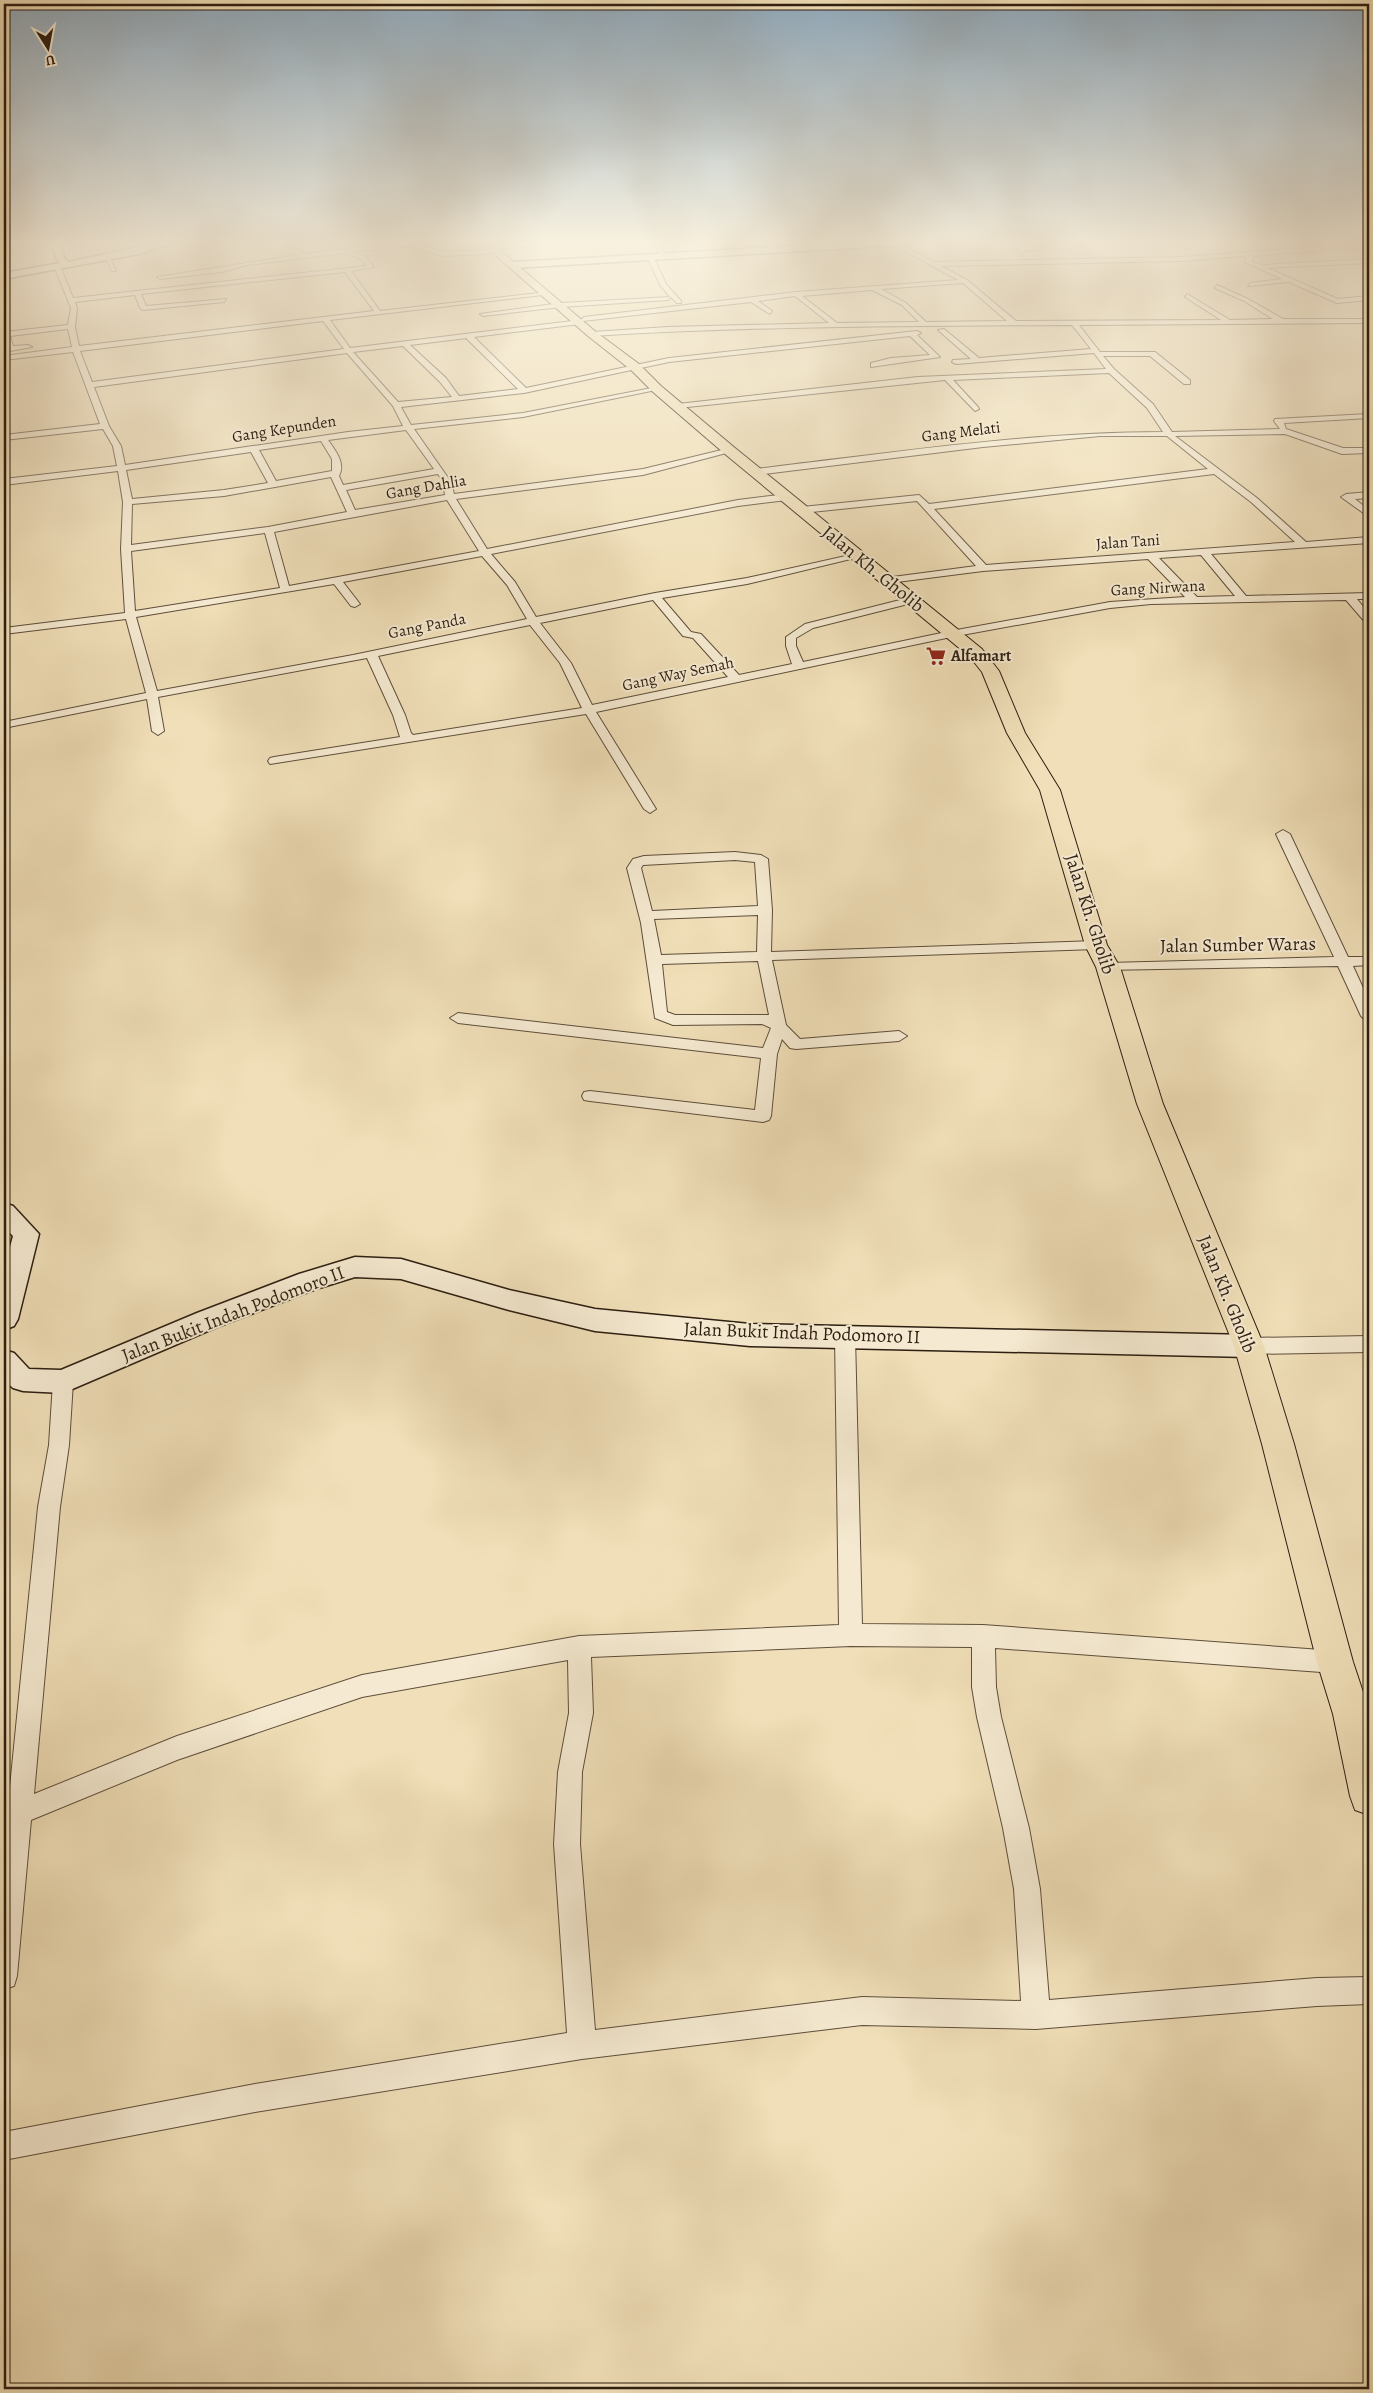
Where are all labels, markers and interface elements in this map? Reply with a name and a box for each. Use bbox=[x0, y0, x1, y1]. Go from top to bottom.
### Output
north arrow bbox=[22, 22, 72, 72]
text: U bbox=[44, 50, 57, 70]
street label: Gang Kepunden bbox=[230, 410, 338, 448]
street label: Gang Melati bbox=[920, 416, 1002, 448]
street label: Gang Dahlia bbox=[384, 469, 468, 505]
street label: Jalan Kh. Gholib bbox=[816, 520, 930, 618]
street label: Jalan Tani bbox=[1095, 529, 1161, 555]
street label: Gang Nirwana bbox=[1110, 575, 1206, 601]
street label: Gang Panda bbox=[386, 608, 468, 644]
supermarket icon: Alfamart bbox=[925, 645, 947, 667]
place label: Alfamart bbox=[950, 645, 1012, 667]
street label: Gang Way Semah bbox=[620, 651, 736, 697]
street label: Jalan Kh. Gholib bbox=[1058, 850, 1122, 978]
street label: Jalan Sumber Waras bbox=[1160, 931, 1316, 959]
street label: Jalan Kh. Gholib bbox=[1192, 1231, 1262, 1357]
street label: Jalan Bukit Indah Podomoro II bbox=[118, 1259, 348, 1369]
street label: Jalan Bukit Indah Podomoro II bbox=[683, 1316, 921, 1350]

